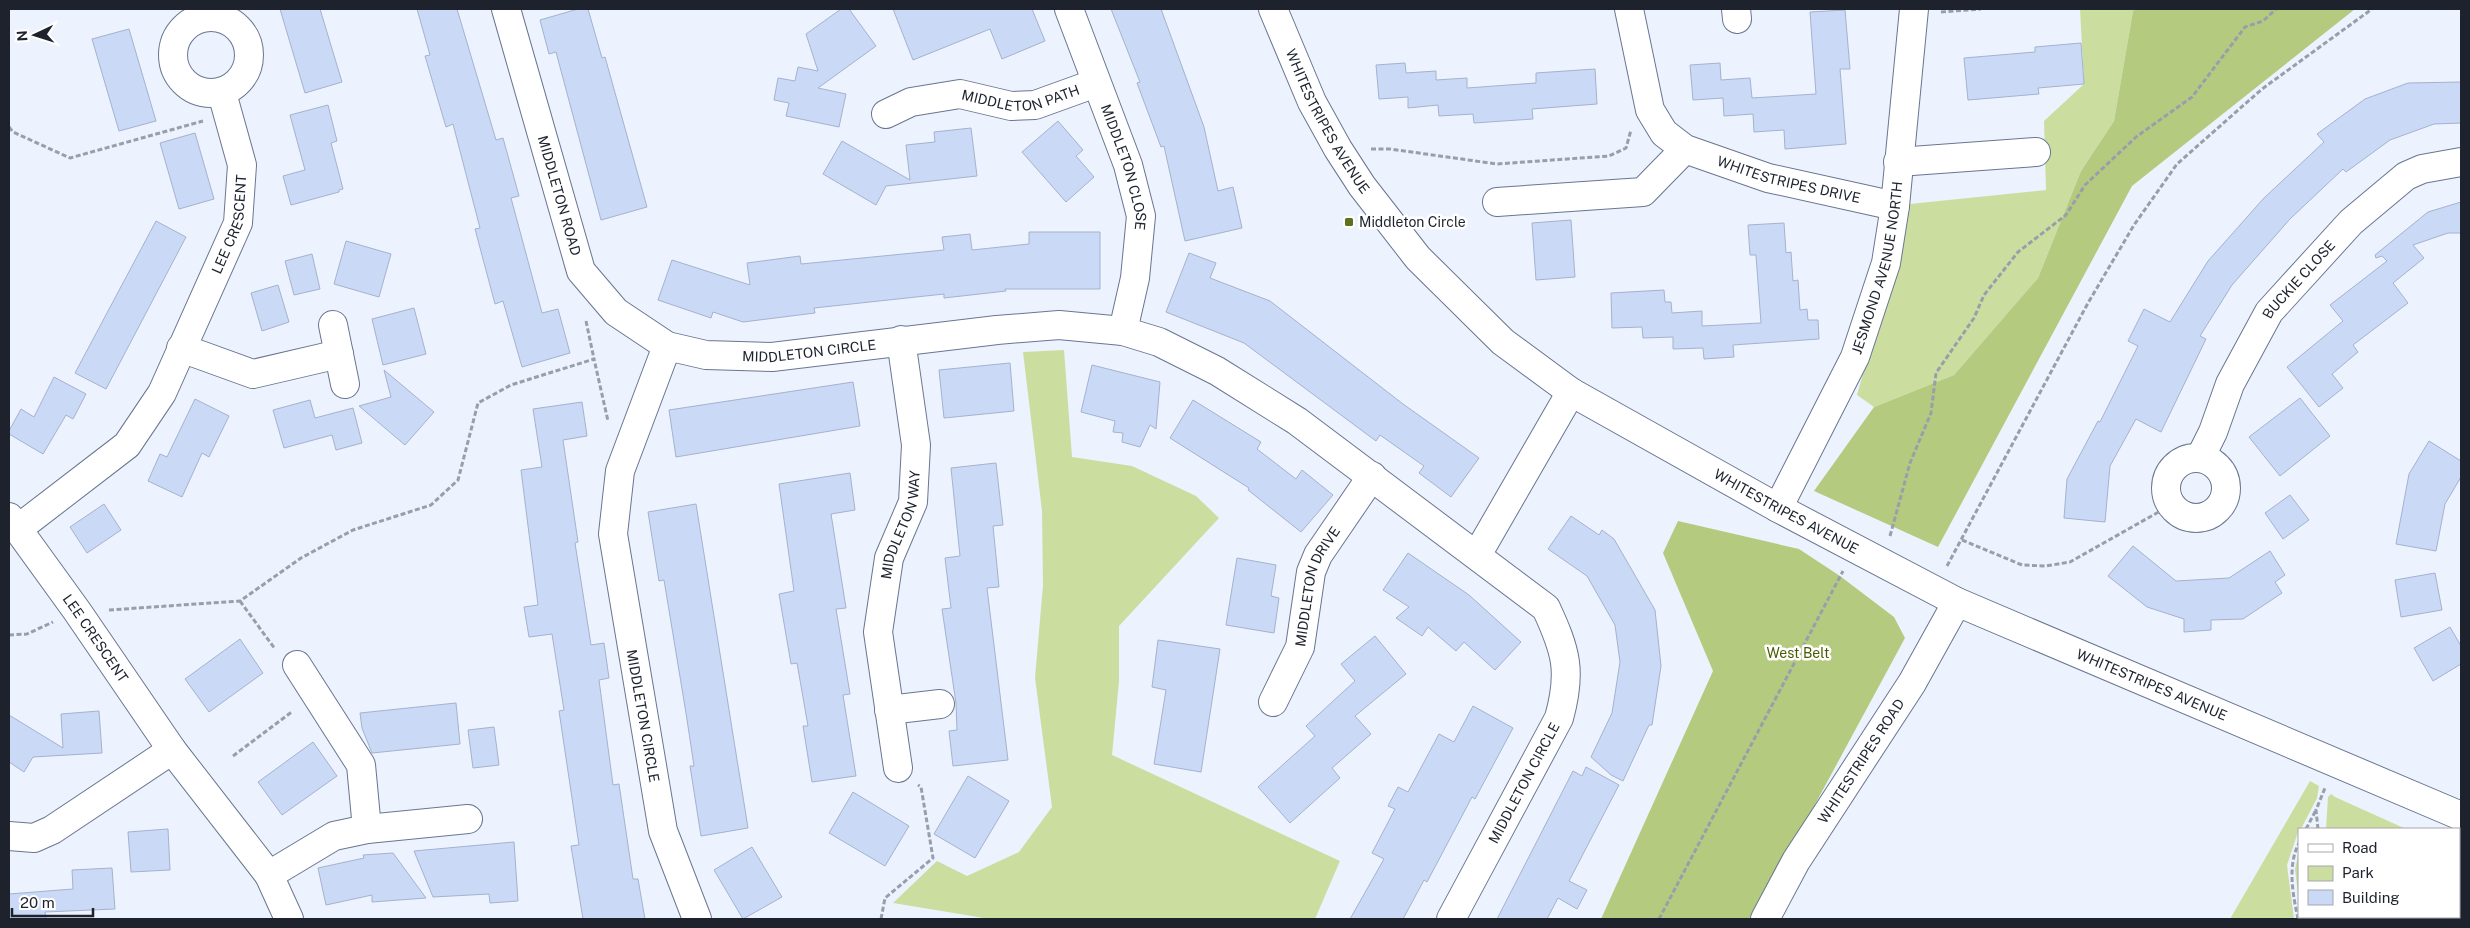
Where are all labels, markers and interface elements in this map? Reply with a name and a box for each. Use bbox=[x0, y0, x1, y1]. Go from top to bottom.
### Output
north arrow bbox=[10, 10, 60, 60]
text: N bbox=[14, 30, 30, 42]
street label: WHITESTRIPES AVENUE bbox=[1283, 46, 1373, 197]
street label: MIDDLETON PATH bbox=[960, 82, 1082, 114]
street label: MIDDLETON CLOSE bbox=[1098, 102, 1149, 231]
street label: MIDDLETON ROAD bbox=[535, 134, 584, 257]
street label: WHITESTRIPES DRIVE bbox=[1715, 153, 1862, 206]
street label: LEE CRESCENT bbox=[208, 174, 249, 276]
street label: JESMOND AVENUE NORTH bbox=[1848, 180, 1905, 356]
place label: Middleton Circle bbox=[1359, 214, 1466, 230]
marker: Middleton Circle bbox=[1343, 216, 1355, 228]
street label: BUCKIE CLOSE bbox=[2259, 237, 2338, 321]
street label: MIDDLETON CIRCLE bbox=[742, 337, 877, 365]
street label: WHITESTRIPES AVENUE bbox=[1711, 466, 1861, 557]
street label: MIDDLETON WAY bbox=[878, 469, 923, 580]
street label: MIDDLETON DRIVE bbox=[1292, 523, 1343, 648]
street label: LEE CRESCENT bbox=[60, 591, 131, 685]
park label: West Belt bbox=[1767, 645, 1829, 661]
street label: WHITESTRIPES AVENUE bbox=[2074, 646, 2230, 724]
street label: MIDDLETON CIRCLE bbox=[623, 648, 663, 784]
street label: WHITESTRIPES ROAD bbox=[1815, 696, 1907, 826]
street label: MIDDLETON CIRCLE bbox=[1485, 720, 1563, 846]
legend bbox=[2298, 828, 2460, 918]
text: Road bbox=[2342, 839, 2378, 856]
text: Park bbox=[2342, 864, 2374, 881]
scale bar bbox=[12, 886, 94, 918]
text: Building bbox=[2342, 889, 2400, 906]
text: 20 m bbox=[20, 894, 55, 911]

